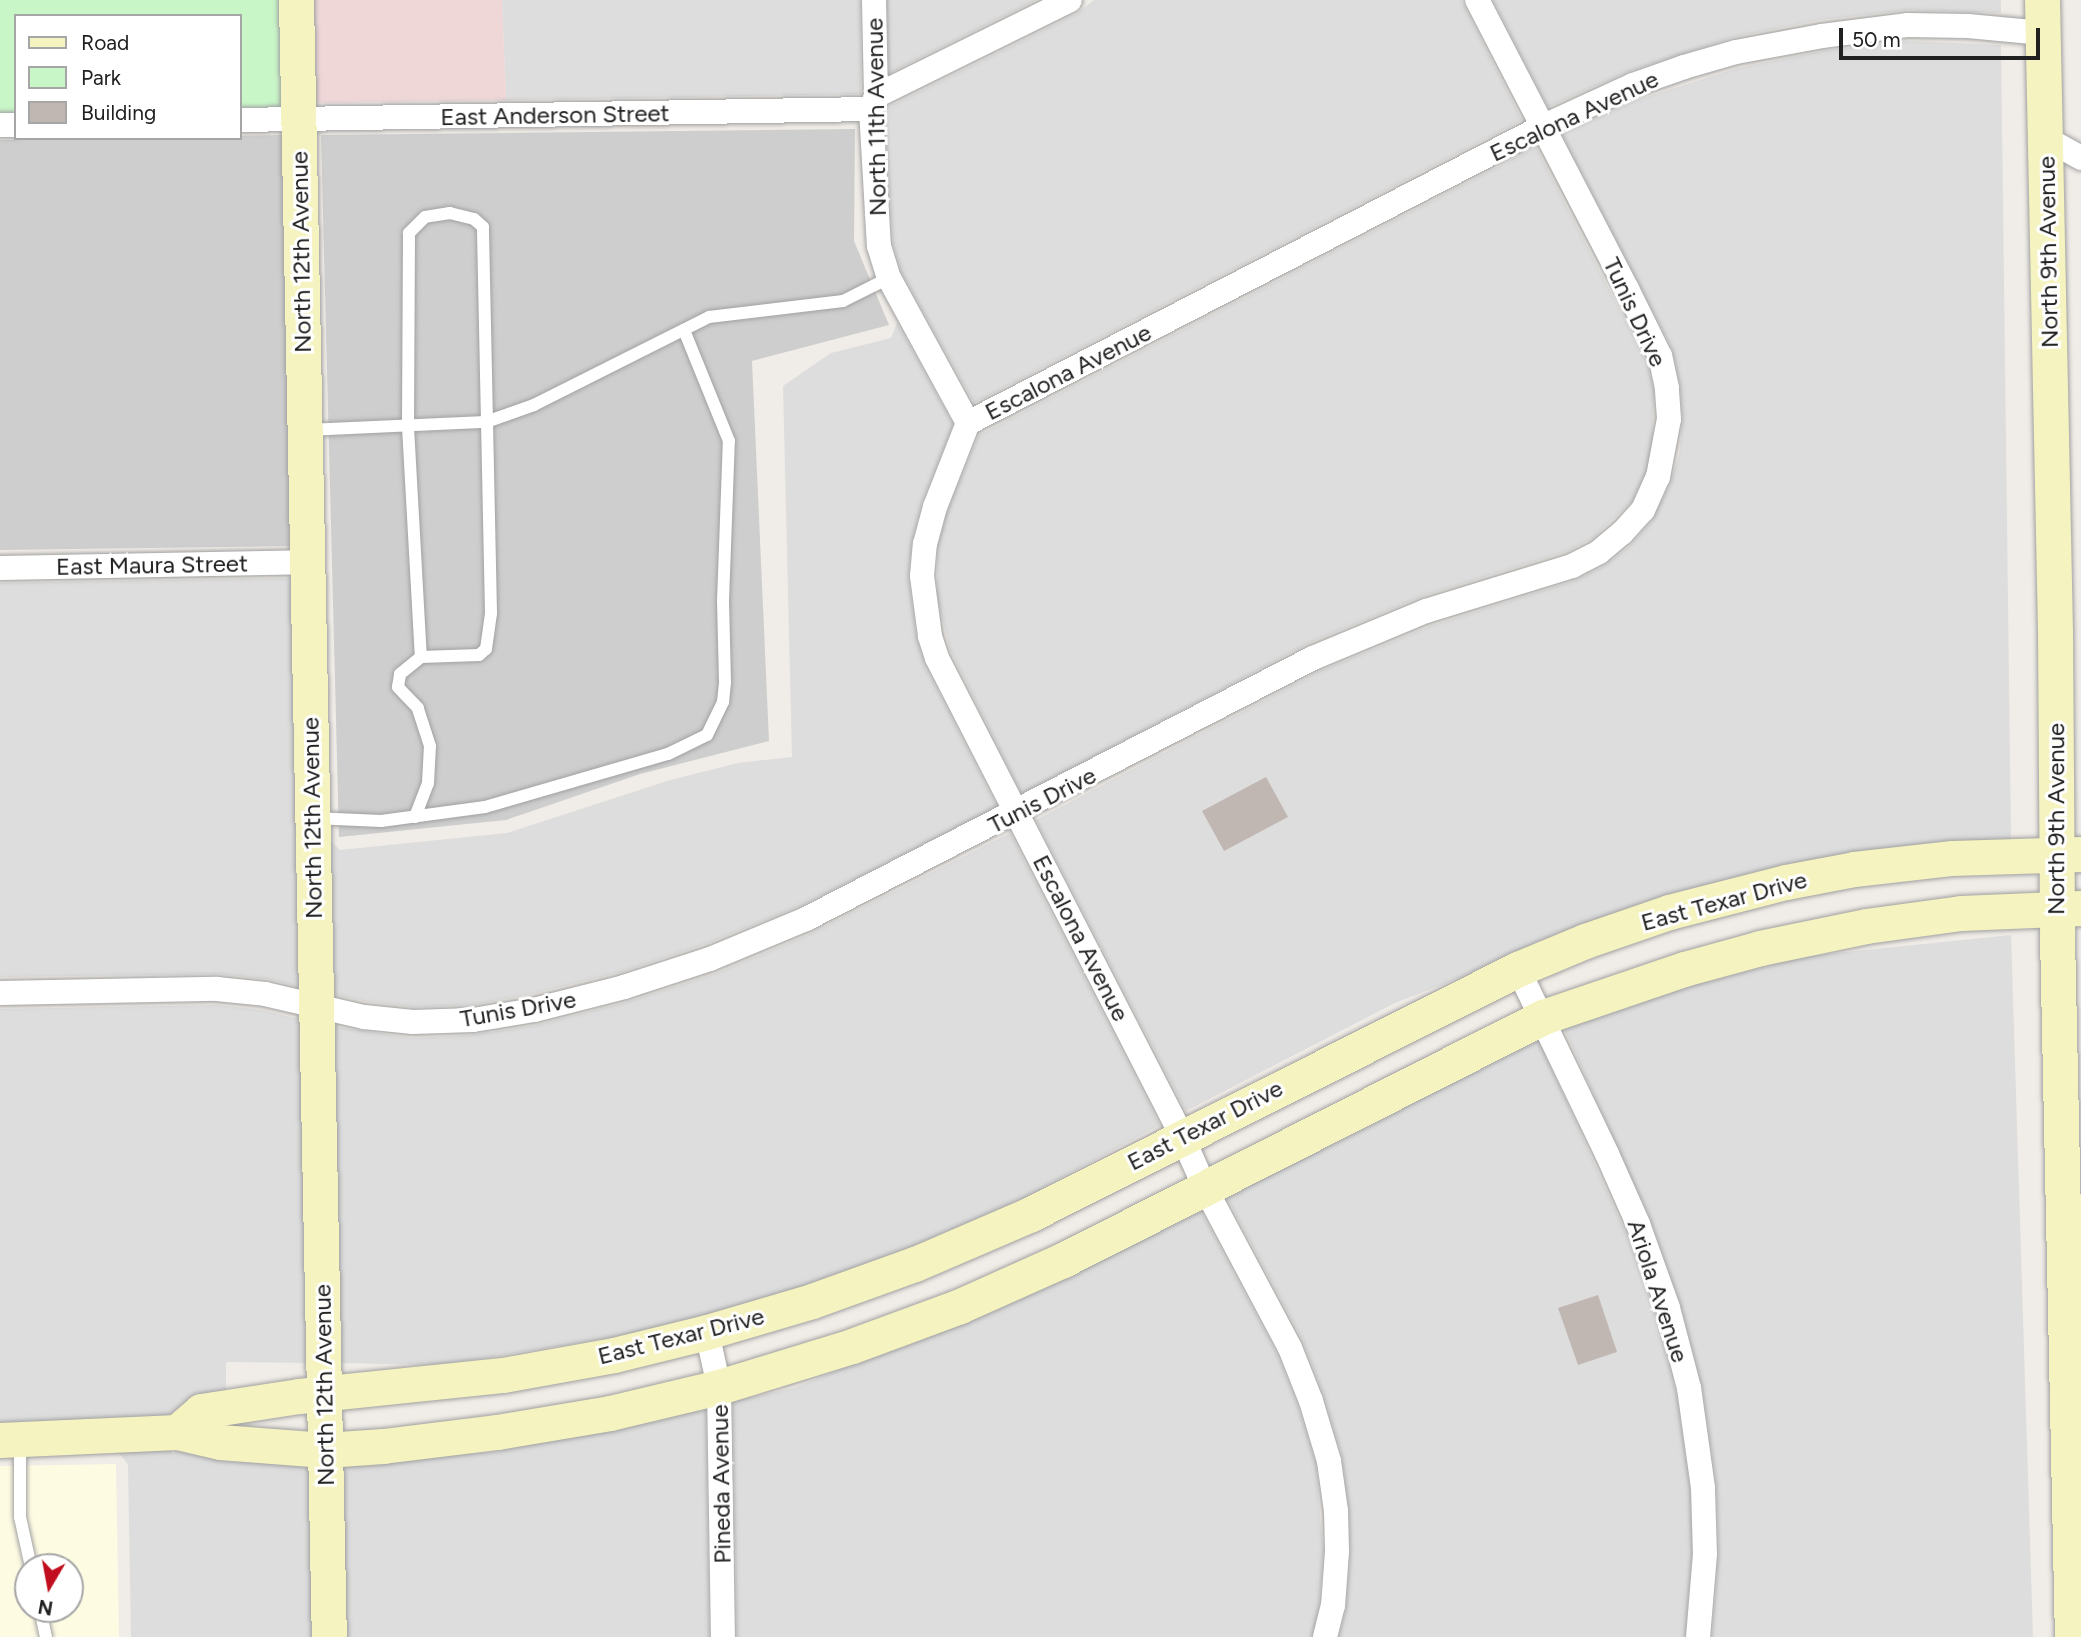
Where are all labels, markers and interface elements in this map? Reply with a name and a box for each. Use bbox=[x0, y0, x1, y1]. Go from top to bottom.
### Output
legend bbox=[14, 14, 242, 140]
scale bar bbox=[1843, 14, 2044, 58]
street label: North 11th Avenue bbox=[860, 18, 892, 216]
text: 50 m bbox=[1852, 27, 1901, 52]
text: Road bbox=[81, 30, 129, 55]
street label: Escalona Avenue bbox=[1485, 64, 1663, 168]
text: Park bbox=[81, 65, 121, 90]
street label: East Anderson Street bbox=[440, 99, 670, 131]
text: Building bbox=[81, 100, 156, 125]
street label: North 12th Avenue bbox=[285, 151, 317, 353]
street label: North 9th Avenue bbox=[2032, 156, 2064, 348]
street label: Tunis Drive bbox=[1597, 253, 1673, 371]
street label: Escalona Avenue bbox=[980, 318, 1156, 426]
street label: East Maura Street bbox=[56, 549, 248, 581]
street label: North 12th Avenue bbox=[296, 717, 328, 919]
street label: North 9th Avenue bbox=[2042, 723, 2070, 915]
street label: Tunis Drive bbox=[983, 761, 1101, 839]
street label: Escalona Avenue bbox=[1027, 850, 1135, 1026]
street label: East Texar Drive bbox=[1638, 865, 1810, 937]
street label: Tunis Drive bbox=[458, 985, 578, 1033]
street label: East Texar Drive bbox=[1123, 1073, 1287, 1177]
street label: Ariola Avenue bbox=[1621, 1216, 1695, 1366]
street label: North 12th Avenue bbox=[308, 1284, 340, 1486]
street label: East Texar Drive bbox=[595, 1301, 767, 1371]
street label: Pineda Avenue bbox=[705, 1404, 737, 1564]
north arrow bbox=[14, 1553, 84, 1623]
text: N bbox=[36, 1595, 55, 1620]

